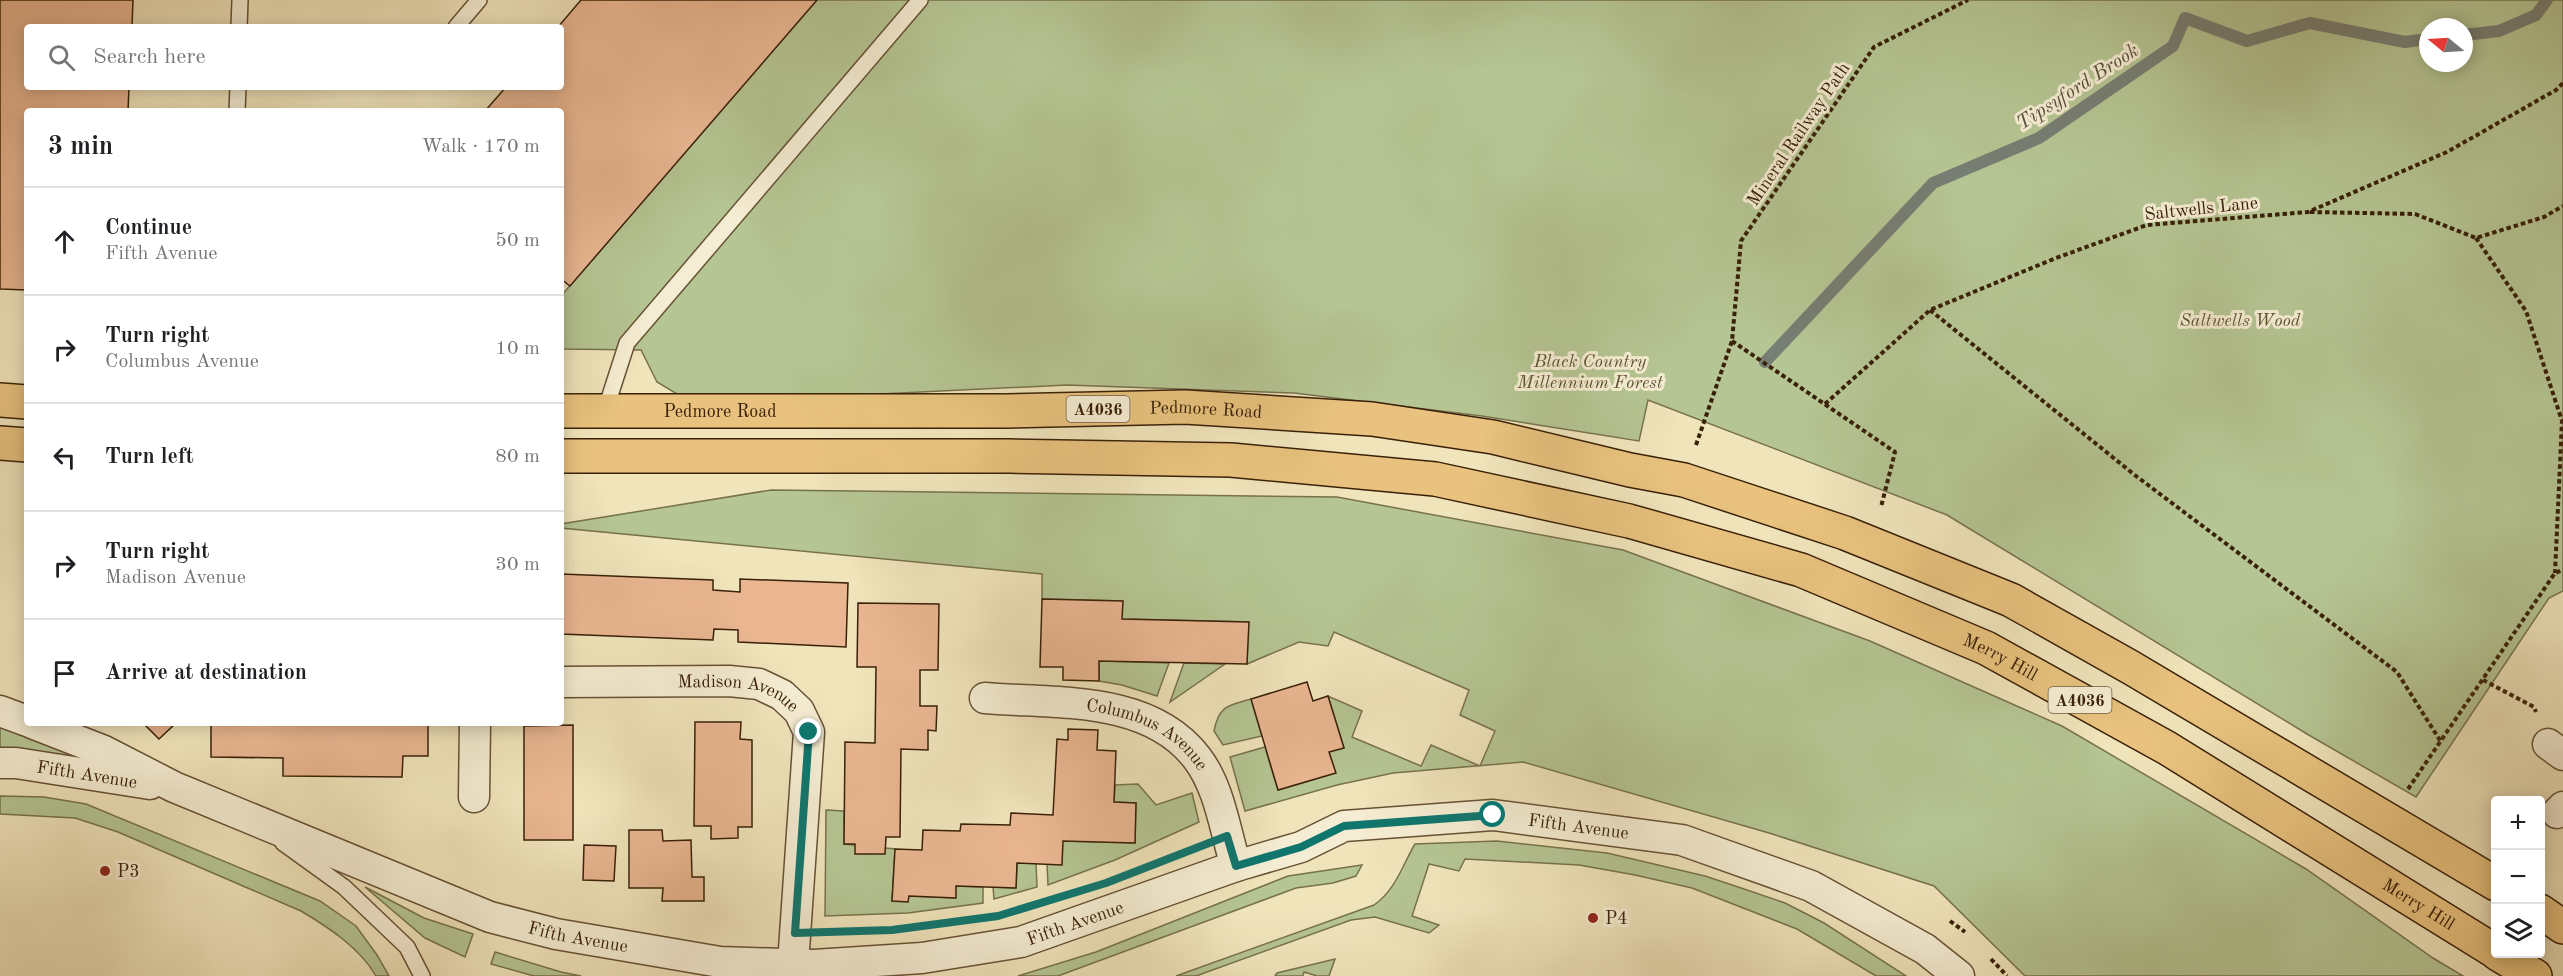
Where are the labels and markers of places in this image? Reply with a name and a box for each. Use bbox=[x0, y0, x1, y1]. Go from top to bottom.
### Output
place label: P3 bbox=[117, 863, 140, 881]
marker: P3 bbox=[98, 864, 112, 878]
place label: P4 bbox=[1605, 910, 1628, 928]
marker: P4 bbox=[1586, 911, 1600, 925]

